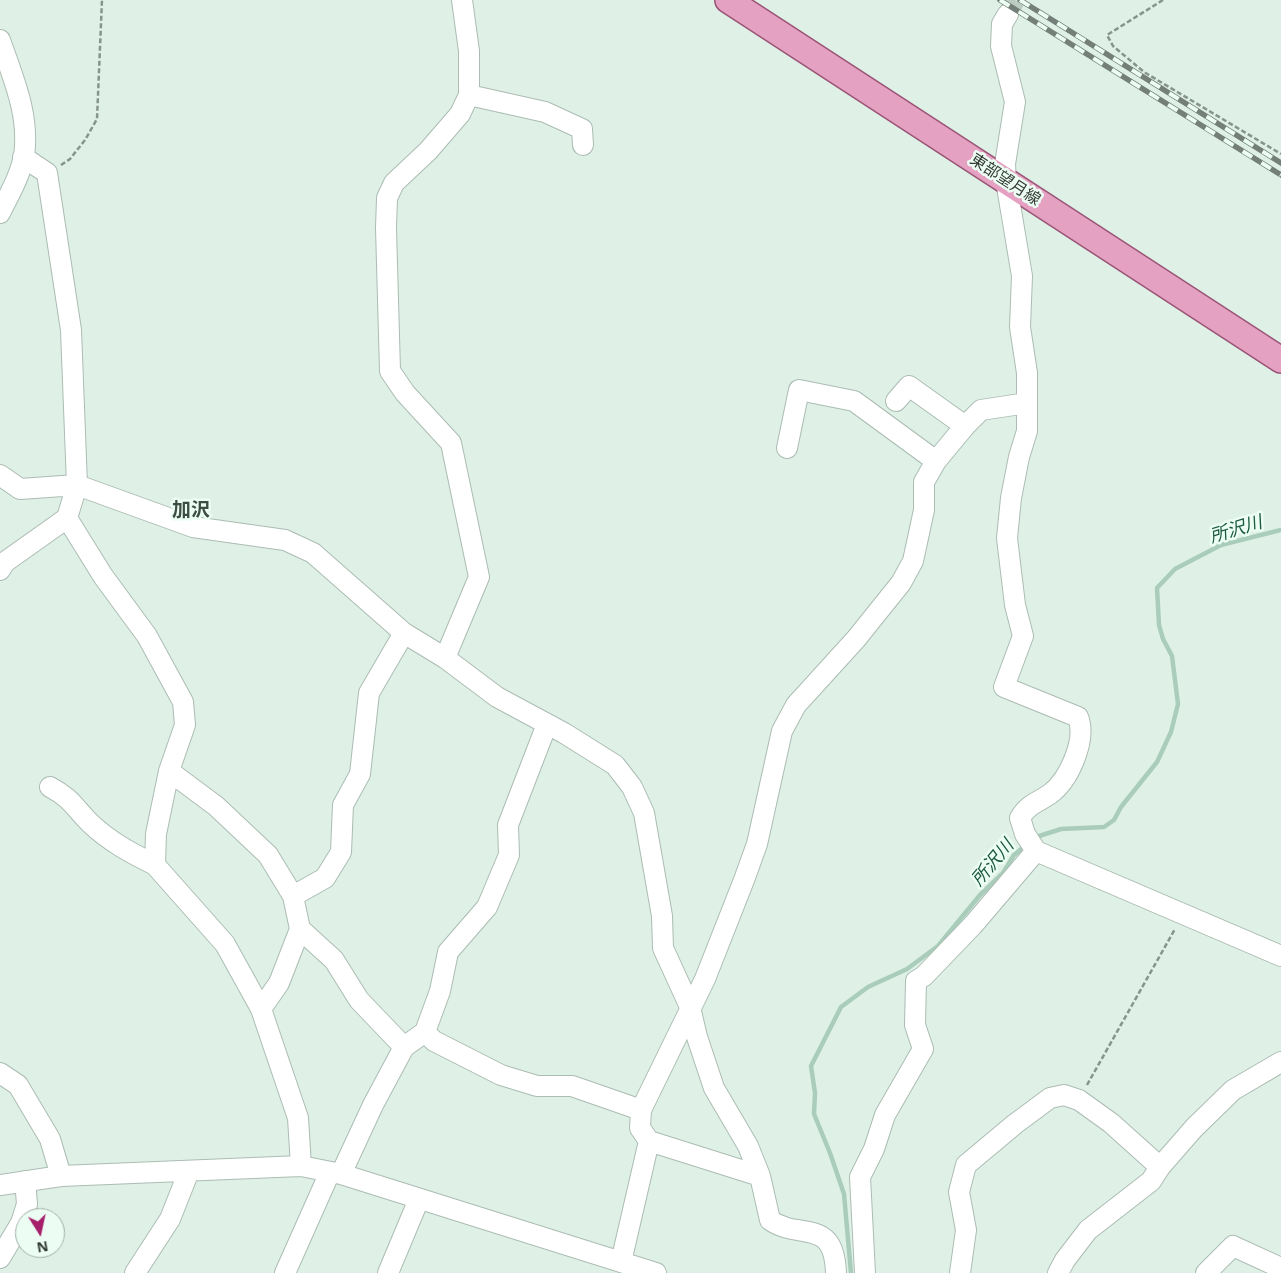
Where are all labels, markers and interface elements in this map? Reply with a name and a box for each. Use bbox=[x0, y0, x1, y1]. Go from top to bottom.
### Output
street label: 東部望月線 bbox=[966, 150, 1044, 210]
district label: 加沢 bbox=[172, 500, 210, 522]
water label: 所沢川 bbox=[1207, 512, 1265, 548]
water label: 所沢川 bbox=[967, 835, 1019, 891]
north arrow bbox=[15, 1208, 65, 1258]
text: N bbox=[35, 1237, 50, 1258]

